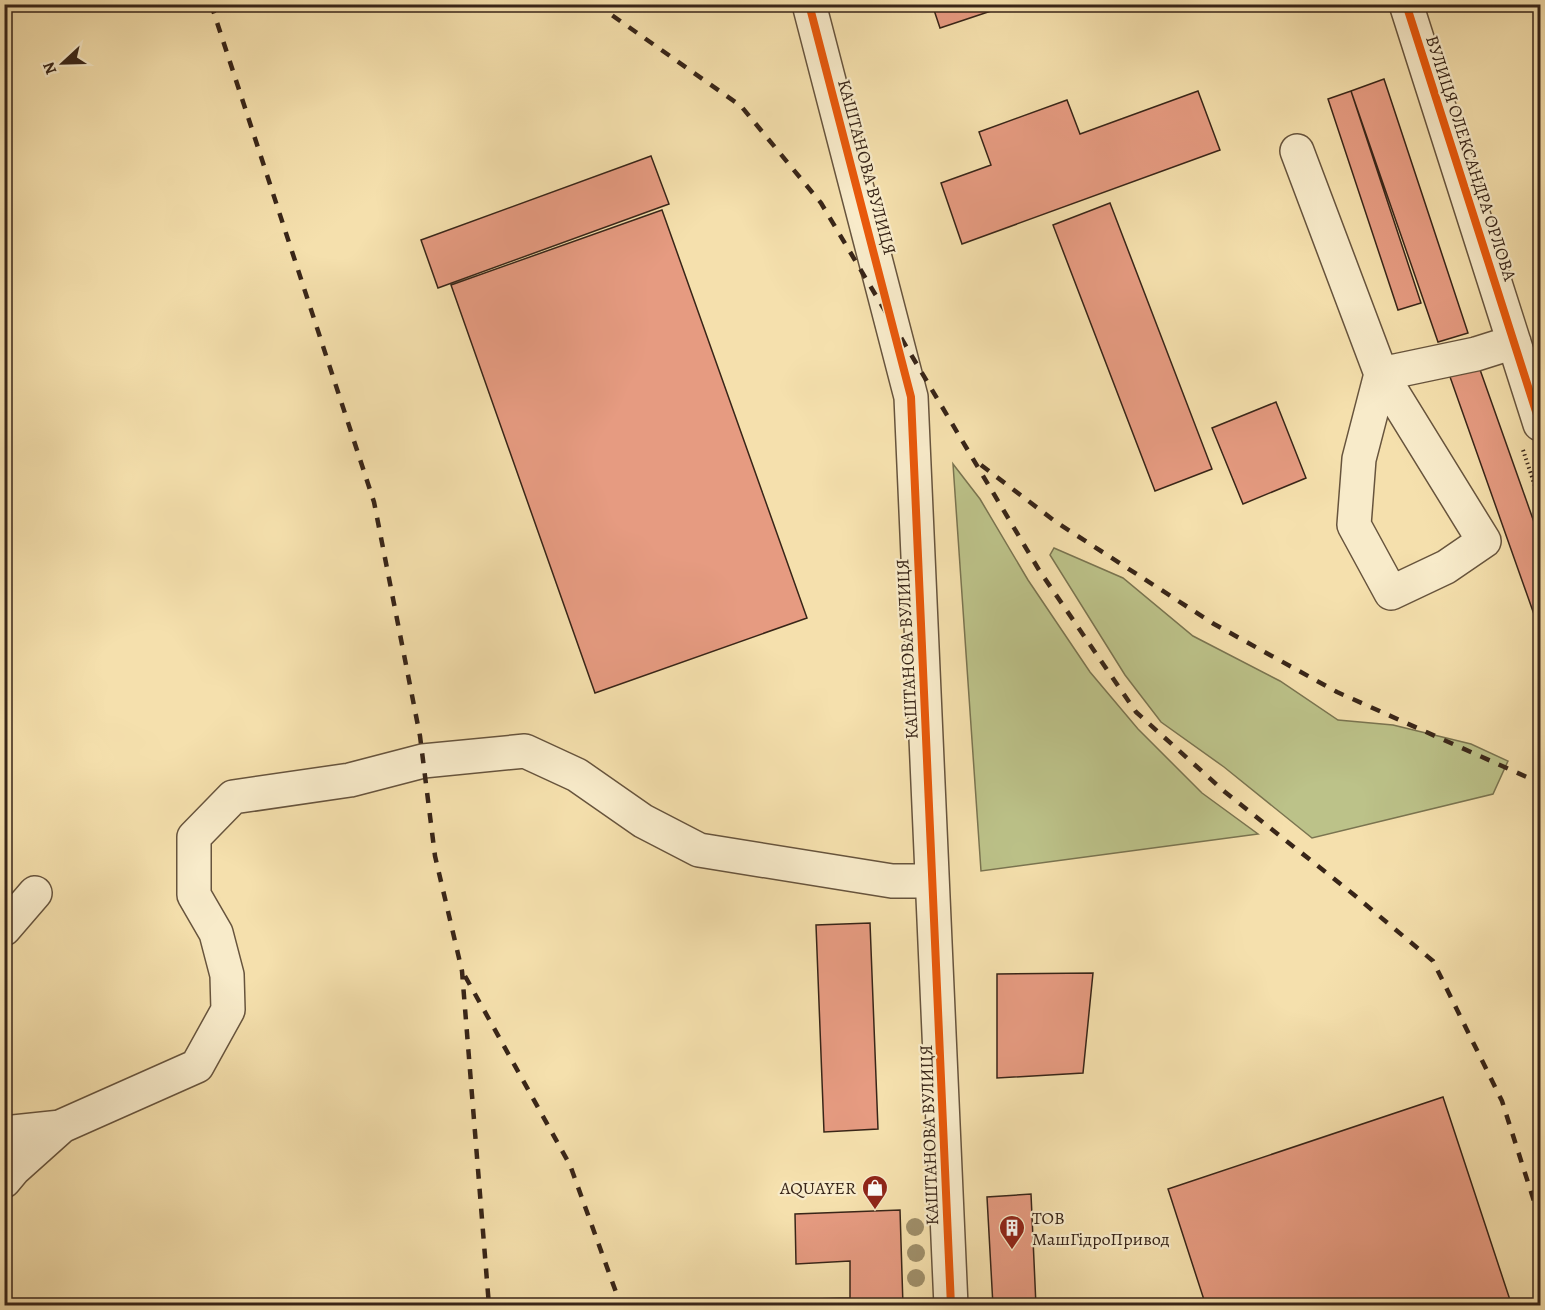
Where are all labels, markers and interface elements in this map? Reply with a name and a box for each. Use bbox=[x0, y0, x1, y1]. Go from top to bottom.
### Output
street label: ВУЛИЦЯ ОЛЕКСАНДРА ОРЛОВА bbox=[1420, 32, 1522, 284]
north arrow bbox=[33, 33, 93, 93]
text: N bbox=[38, 58, 62, 78]
street label: КАШТАНОВА ВУЛИЦЯ bbox=[832, 77, 902, 257]
street label: КАШТАНОВА ВУЛИЦЯ bbox=[890, 558, 924, 740]
street label: КАШТАНОВА ВУЛИЦЯ bbox=[914, 1044, 944, 1226]
shop icon: AQUAYER bbox=[860, 1173, 890, 1211]
place label: AQUAYER bbox=[779, 1176, 856, 1200]
place label: ТОВ МашГідроПривод bbox=[1032, 1206, 1170, 1251]
building icon: ТОВ МашГідроПривод bbox=[997, 1213, 1027, 1251]

